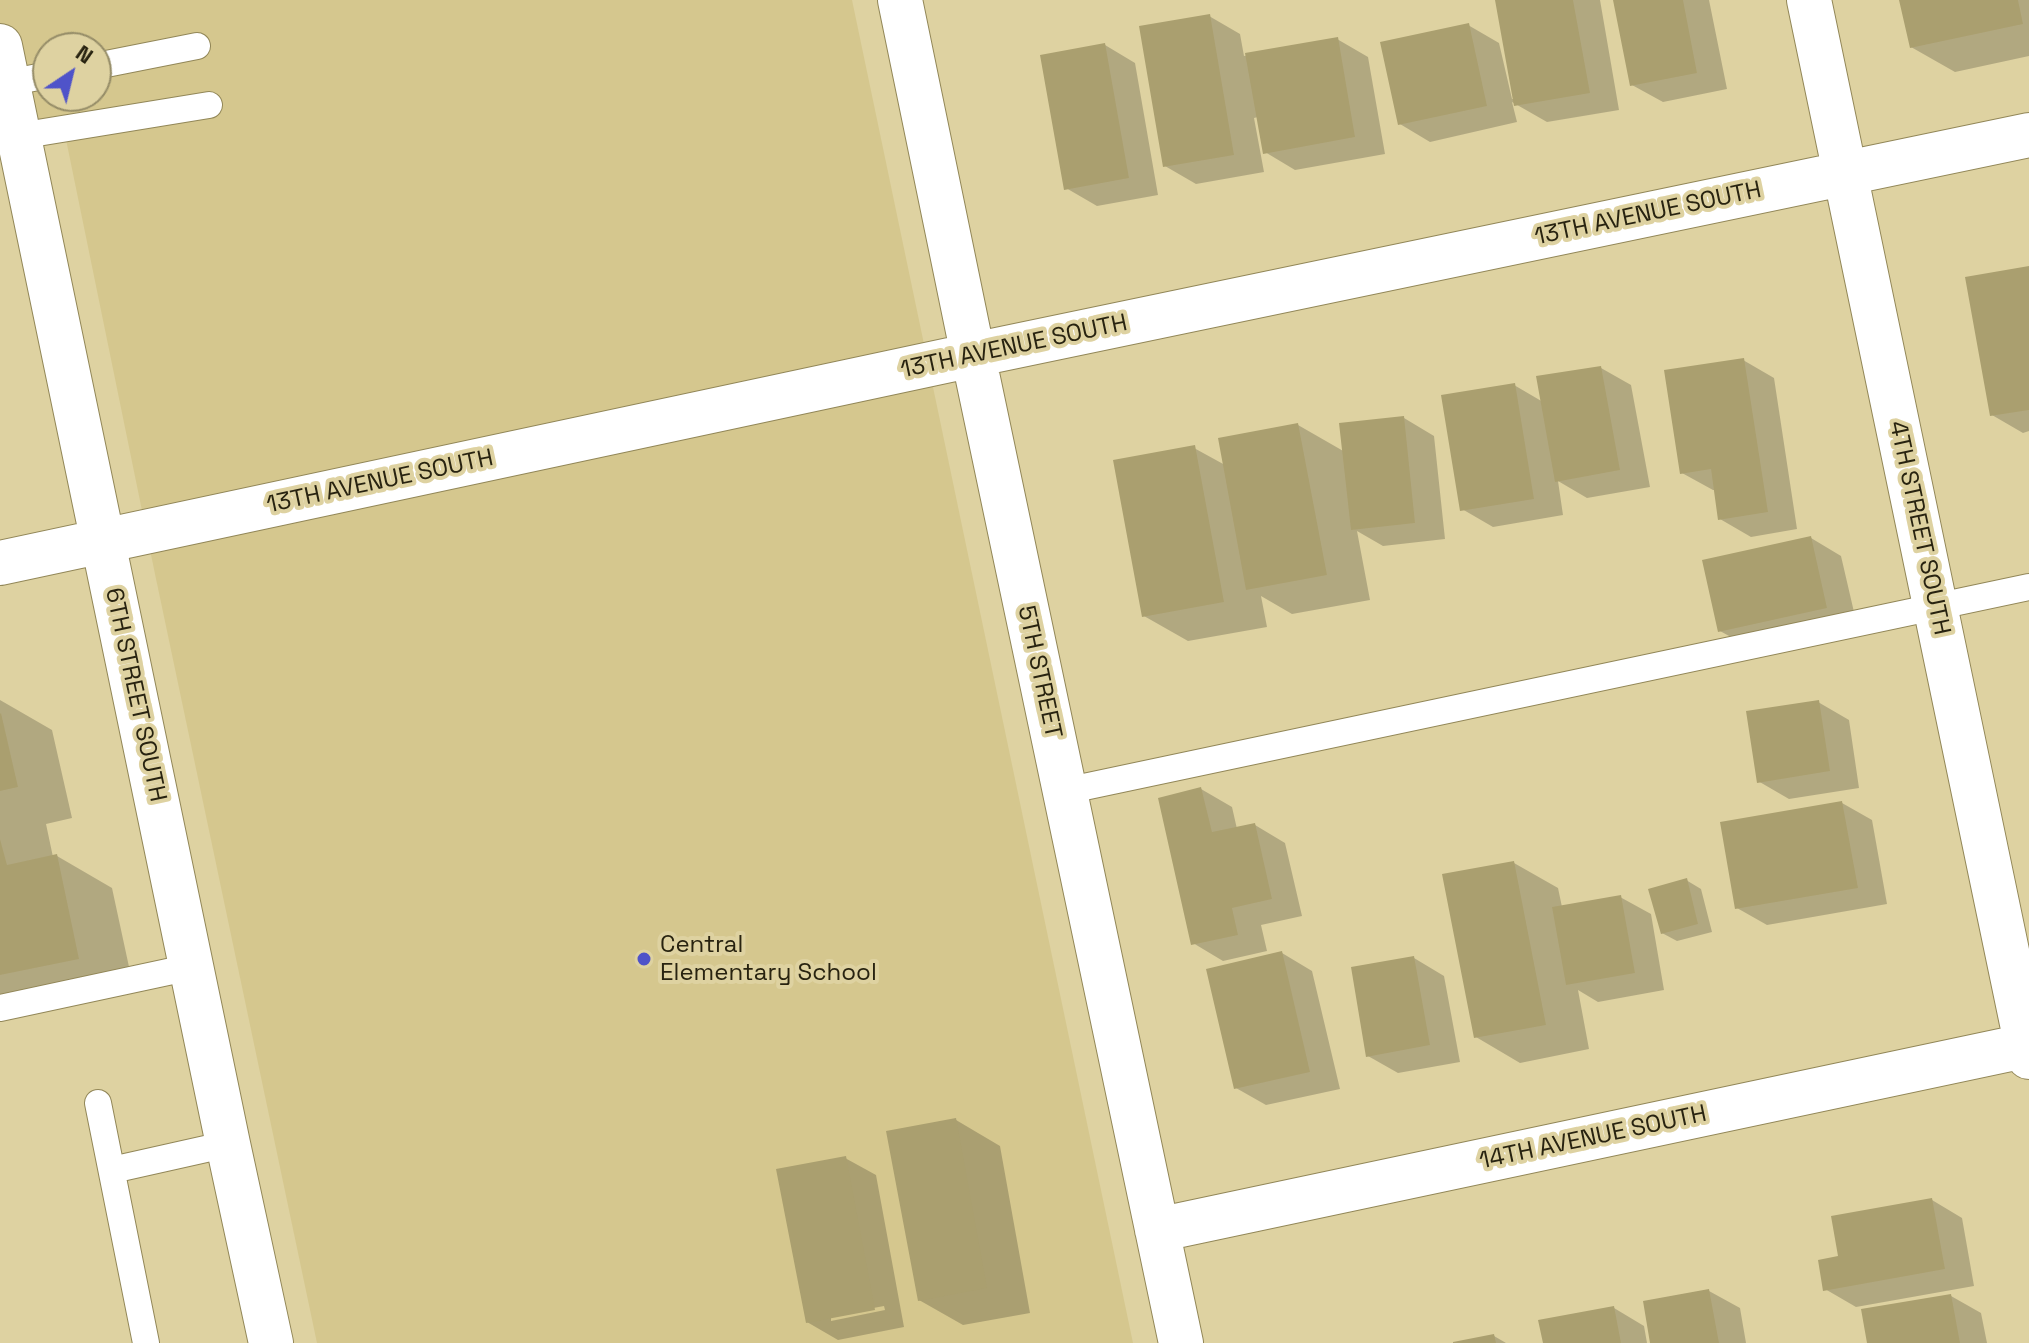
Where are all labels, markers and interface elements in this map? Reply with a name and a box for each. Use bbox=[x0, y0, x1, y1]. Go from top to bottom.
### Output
north arrow bbox=[32, 32, 112, 112]
text: N bbox=[71, 38, 99, 70]
street label: 13TH AVENUE SOUTH bbox=[1532, 176, 1764, 252]
street label: 13TH AVENUE SOUTH bbox=[898, 309, 1130, 385]
street label: 4TH STREET SOUTH bbox=[1882, 418, 1956, 638]
street label: 13TH AVENUE SOUTH bbox=[264, 444, 496, 520]
street label: 6TH STREET SOUTH bbox=[98, 585, 172, 805]
street label: 5TH STREET bbox=[1011, 603, 1067, 741]
place label: Central Elementary School bbox=[660, 931, 877, 987]
marker: Central Elementary School bbox=[635, 950, 653, 968]
street label: 14TH AVENUE SOUTH bbox=[1477, 1100, 1709, 1176]

